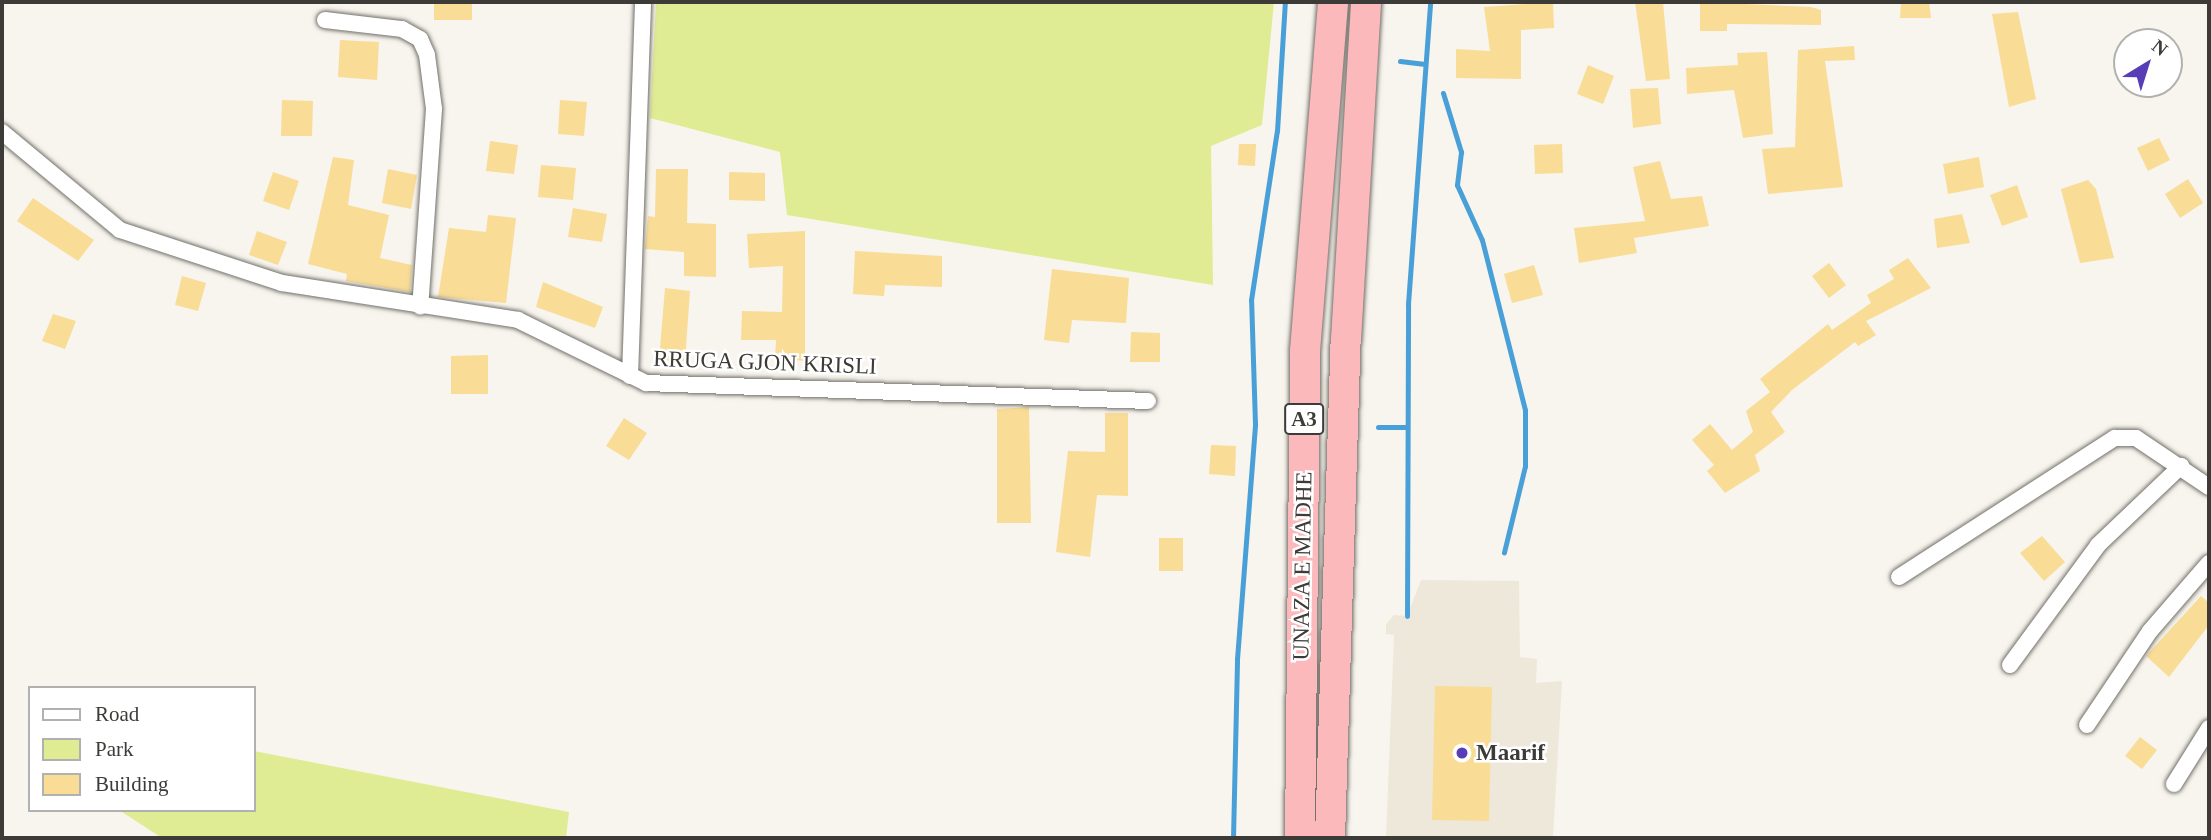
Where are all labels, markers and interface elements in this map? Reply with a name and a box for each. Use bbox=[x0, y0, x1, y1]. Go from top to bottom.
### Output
north arrow bbox=[2113, 28, 2183, 98]
text: N bbox=[2148, 35, 2172, 60]
street label: RRUGA GJON KRISLI bbox=[652, 345, 878, 381]
road number: A3 bbox=[1283, 402, 1325, 436]
street label: UNAZA E MADHE bbox=[1288, 471, 1318, 661]
legend bbox=[28, 686, 256, 812]
text: Road bbox=[95, 702, 139, 726]
text: Park bbox=[95, 737, 134, 761]
place label: Maarif bbox=[1476, 739, 1545, 767]
marker: Maarif bbox=[1454, 745, 1470, 761]
text: Building bbox=[95, 772, 169, 796]

